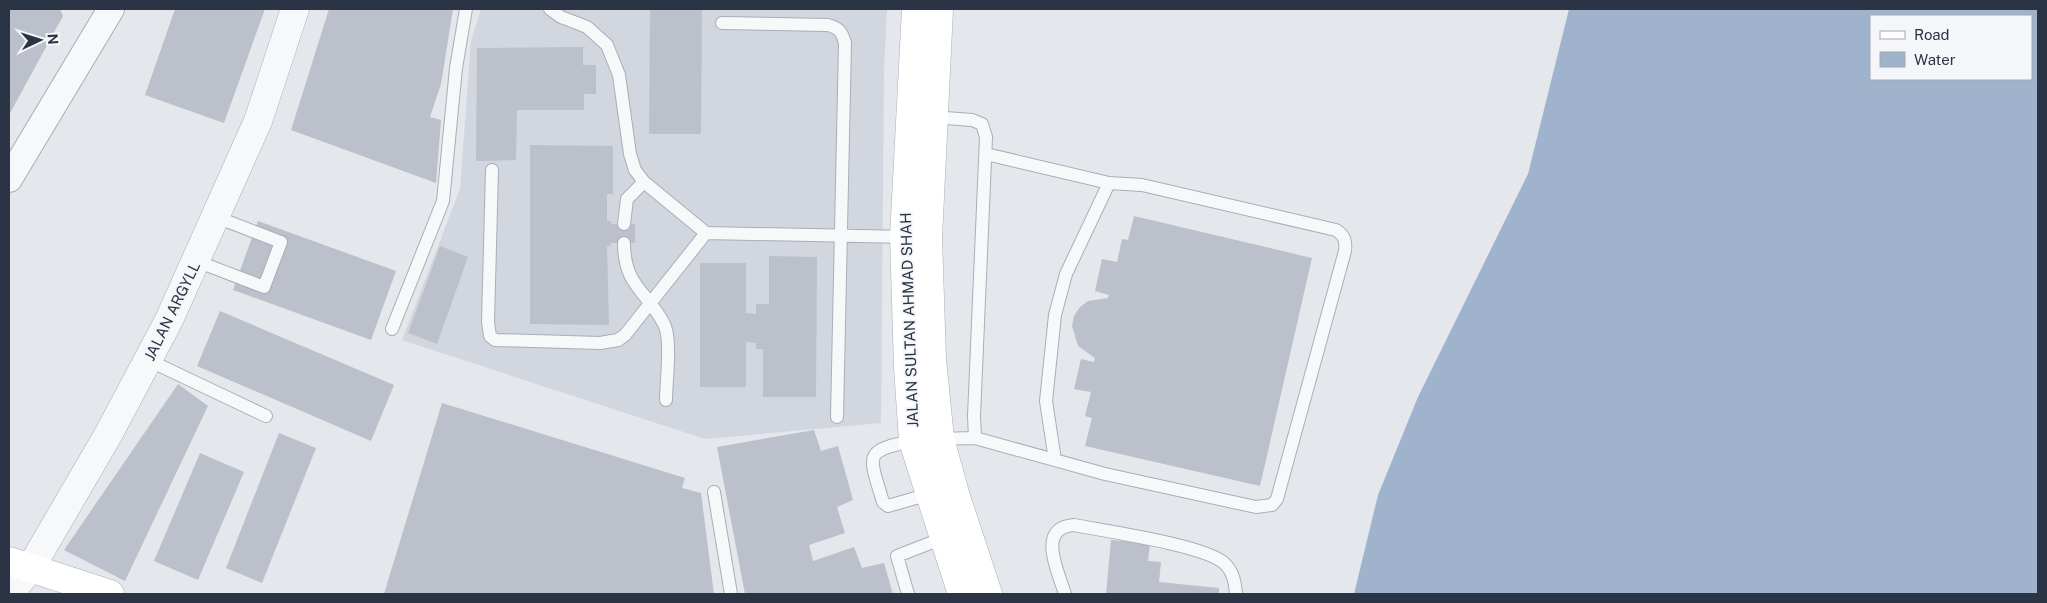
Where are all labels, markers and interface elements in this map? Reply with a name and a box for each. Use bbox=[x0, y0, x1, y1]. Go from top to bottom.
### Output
north arrow bbox=[15, 15, 65, 65]
legend bbox=[1870, 15, 2032, 80]
text: Road bbox=[1914, 26, 1950, 43]
text: N bbox=[45, 33, 61, 45]
text: Water bbox=[1914, 51, 1956, 68]
street label: JALAN SULTAN AHMAD SHAH bbox=[897, 212, 921, 428]
street label: JALAN ARGYLL bbox=[141, 259, 203, 363]

